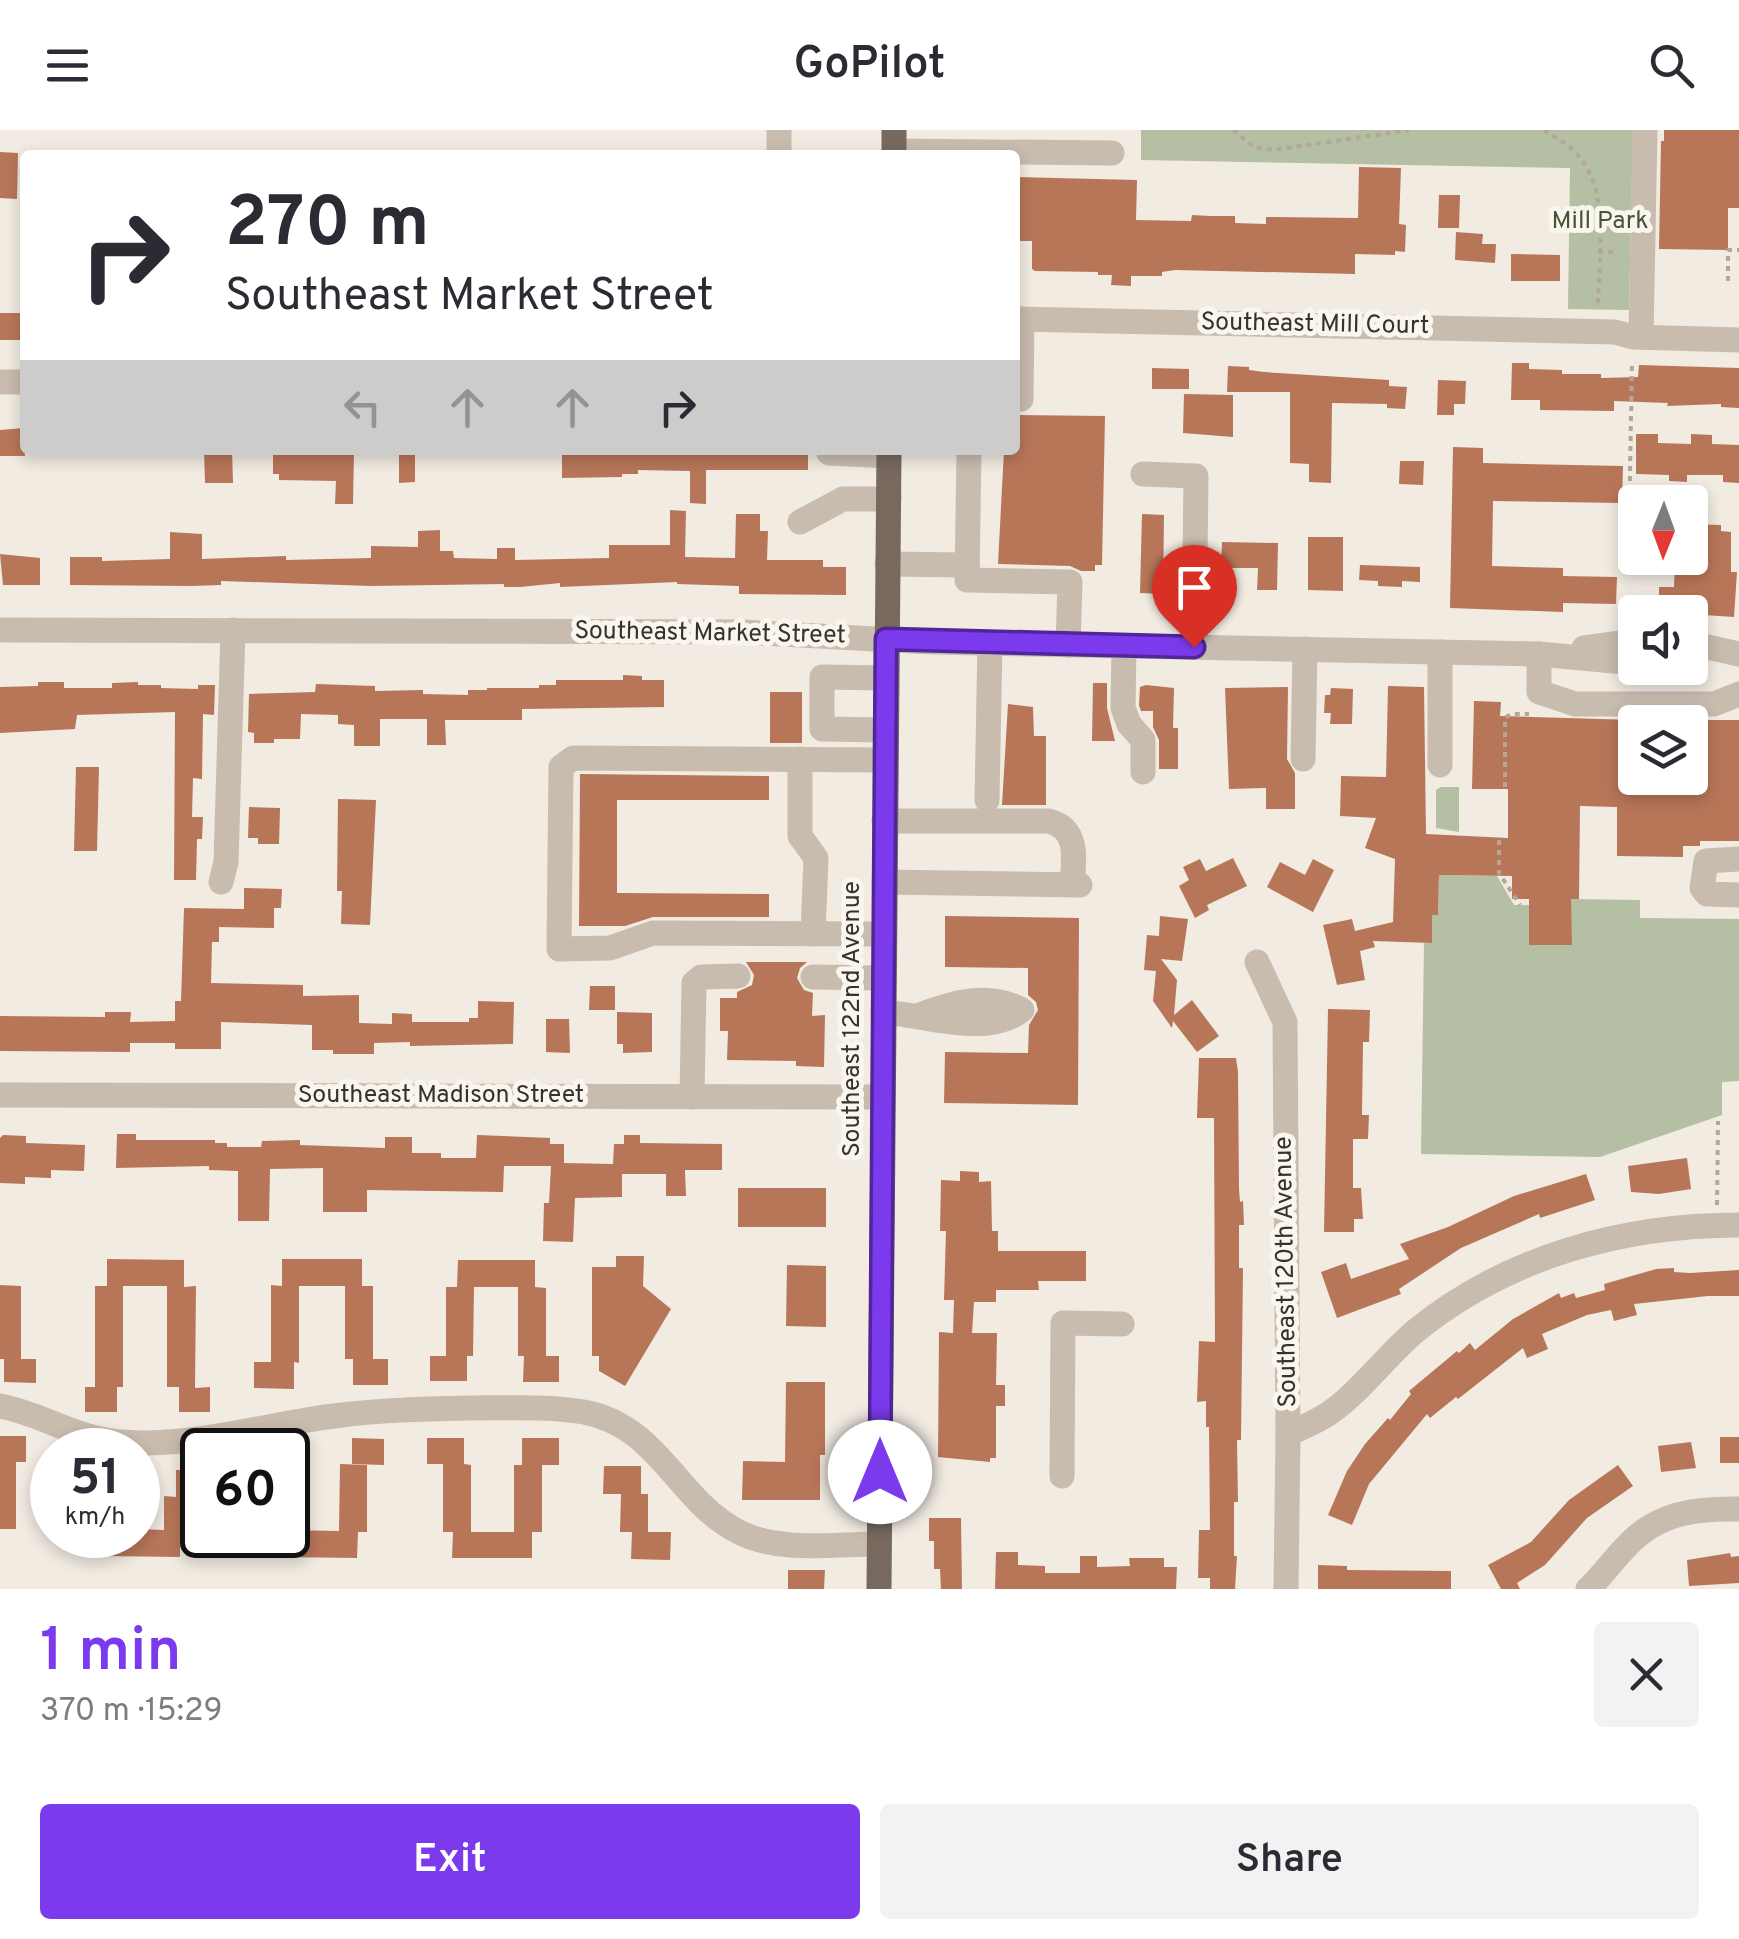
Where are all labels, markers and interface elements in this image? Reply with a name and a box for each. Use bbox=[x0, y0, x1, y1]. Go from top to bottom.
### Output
text: GoPilot bbox=[793, 37, 946, 94]
icon: menu bbox=[40, 38, 95, 93]
icon: search bbox=[1644, 38, 1699, 93]
text: 270 m bbox=[225, 182, 430, 271]
icon: right bbox=[60, 190, 190, 320]
park label: Mill Park bbox=[1551, 206, 1649, 238]
text: Southeast Market Street bbox=[225, 269, 714, 326]
street label: Southeast Mill Court bbox=[1200, 307, 1430, 343]
icon: left bbox=[335, 380, 390, 435]
icon: ahead bbox=[440, 380, 495, 435]
icon: ahead bbox=[545, 380, 600, 435]
icon: right bbox=[650, 380, 705, 435]
north arrow bbox=[1618, 485, 1708, 575]
map controls bbox=[1618, 485, 1708, 795]
pin bbox=[1152, 545, 1237, 648]
icon: arrive bbox=[1167, 560, 1222, 615]
button: sound bbox=[1618, 595, 1708, 685]
street label: Southeast Market Street bbox=[574, 616, 846, 652]
button: layers bbox=[1618, 705, 1708, 795]
street label: Southeast 122nd Avenue bbox=[837, 881, 869, 1157]
street label: Southeast Madison Street bbox=[298, 1080, 584, 1112]
street label: Southeast 120th Avenue bbox=[1269, 1136, 1305, 1408]
position arrow bbox=[828, 1420, 932, 1524]
speed limit sign: 60 bbox=[180, 1428, 310, 1558]
text: 51 bbox=[70, 1449, 120, 1512]
text: km/h bbox=[65, 1502, 125, 1534]
text: 1 min bbox=[40, 1616, 181, 1692]
button: close bbox=[1594, 1622, 1699, 1727]
text: 370 m · 15:29 bbox=[40, 1692, 223, 1732]
button: Exit bbox=[40, 1804, 860, 1919]
button: Share bbox=[880, 1804, 1699, 1919]

